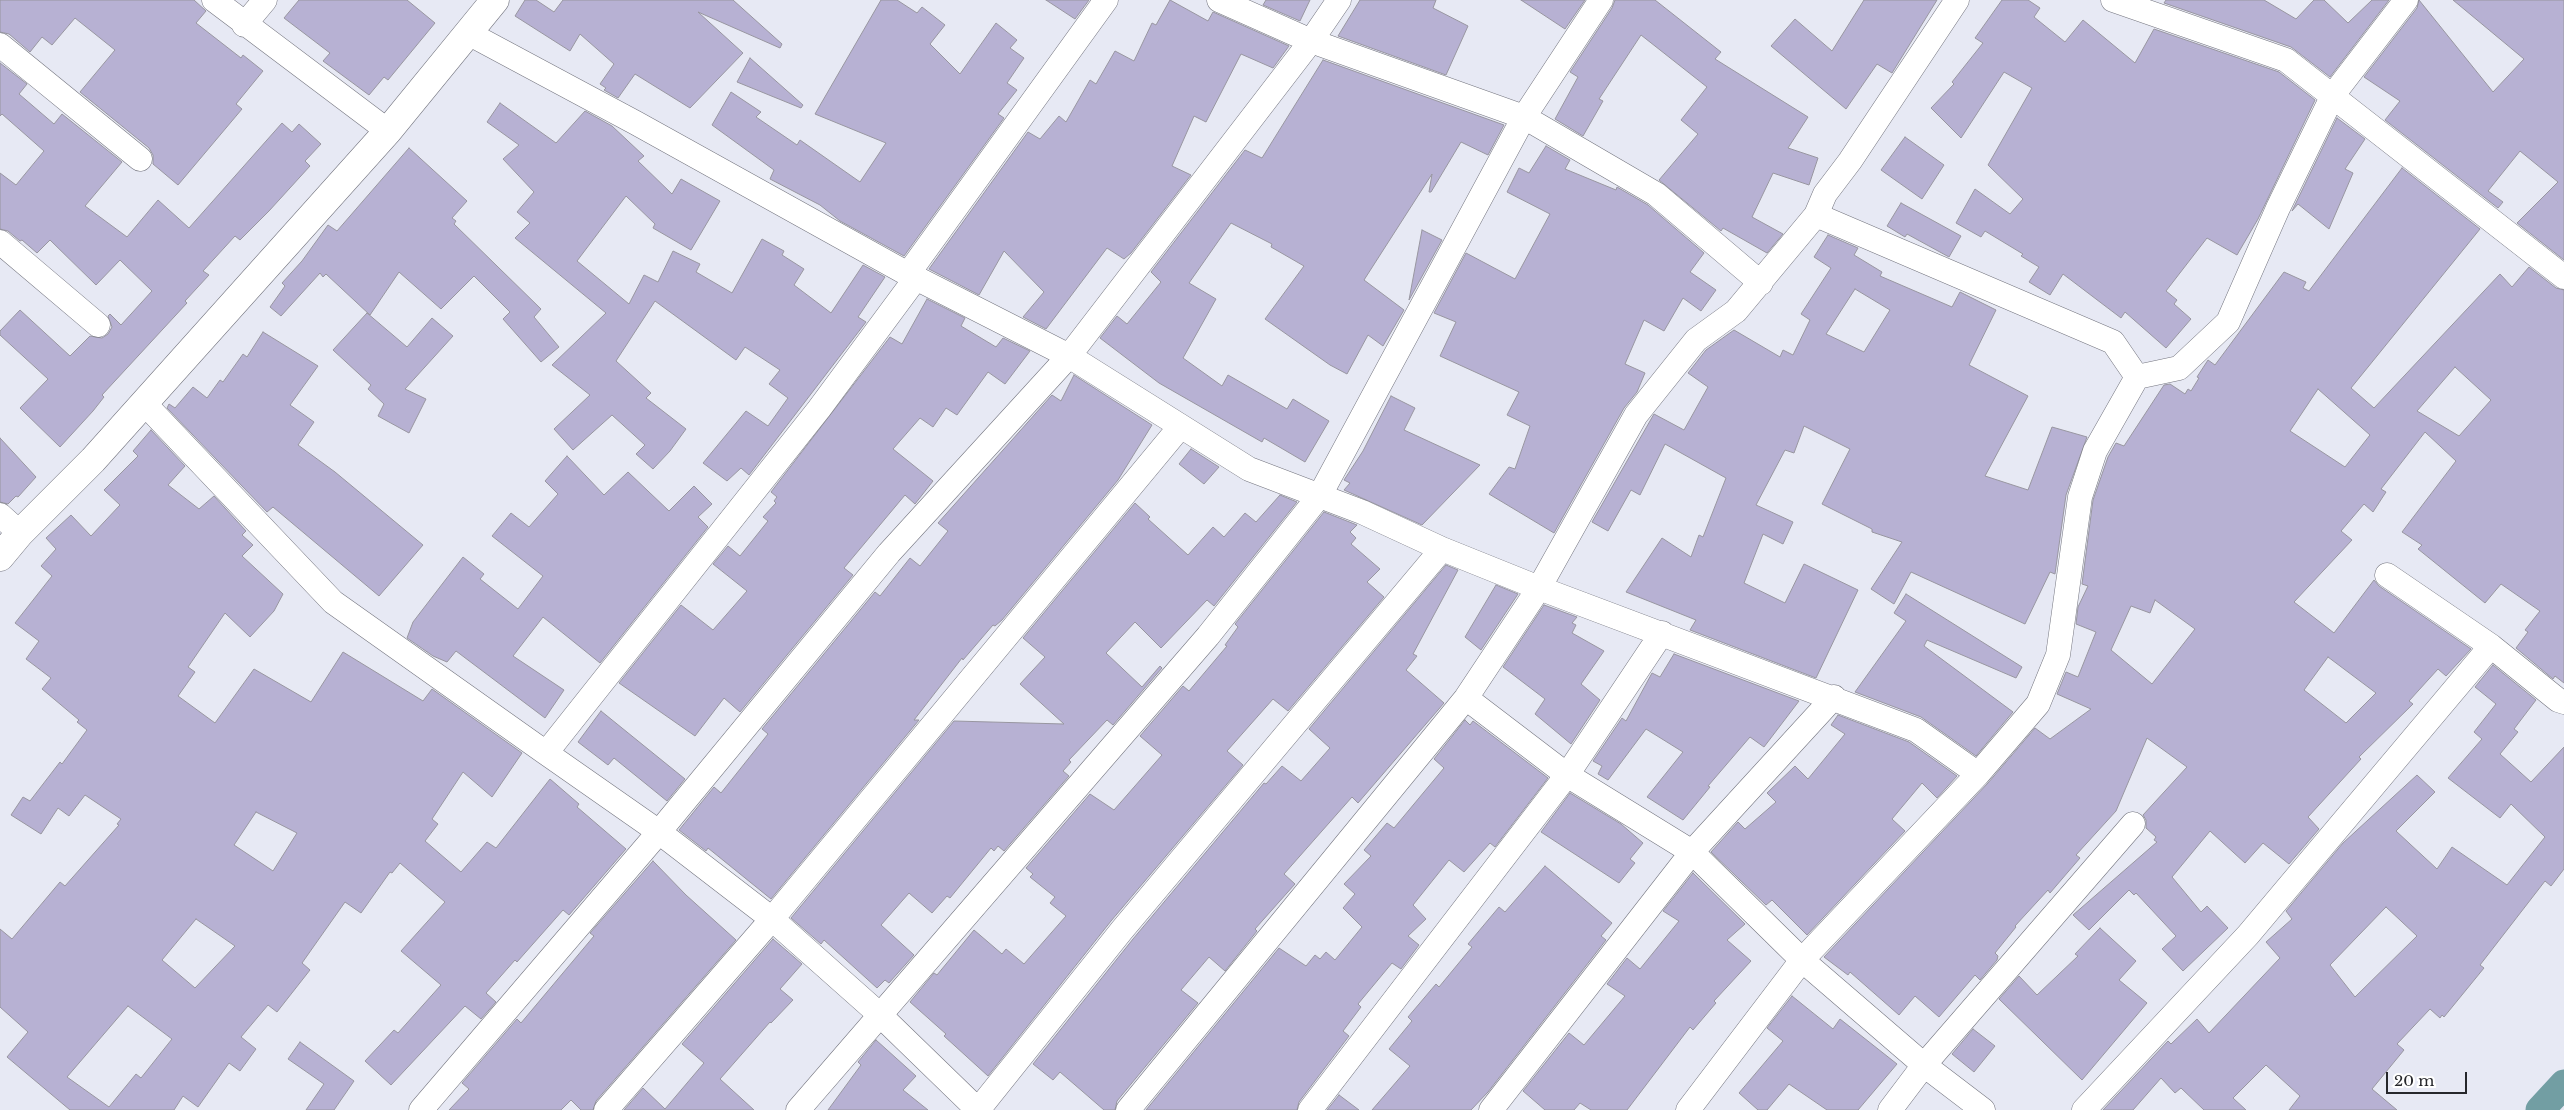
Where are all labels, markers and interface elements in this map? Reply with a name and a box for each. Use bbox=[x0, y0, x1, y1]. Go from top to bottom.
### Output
scale bar bbox=[2389, 1062, 2470, 1094]
text: 20 m bbox=[2394, 1071, 2434, 1090]

